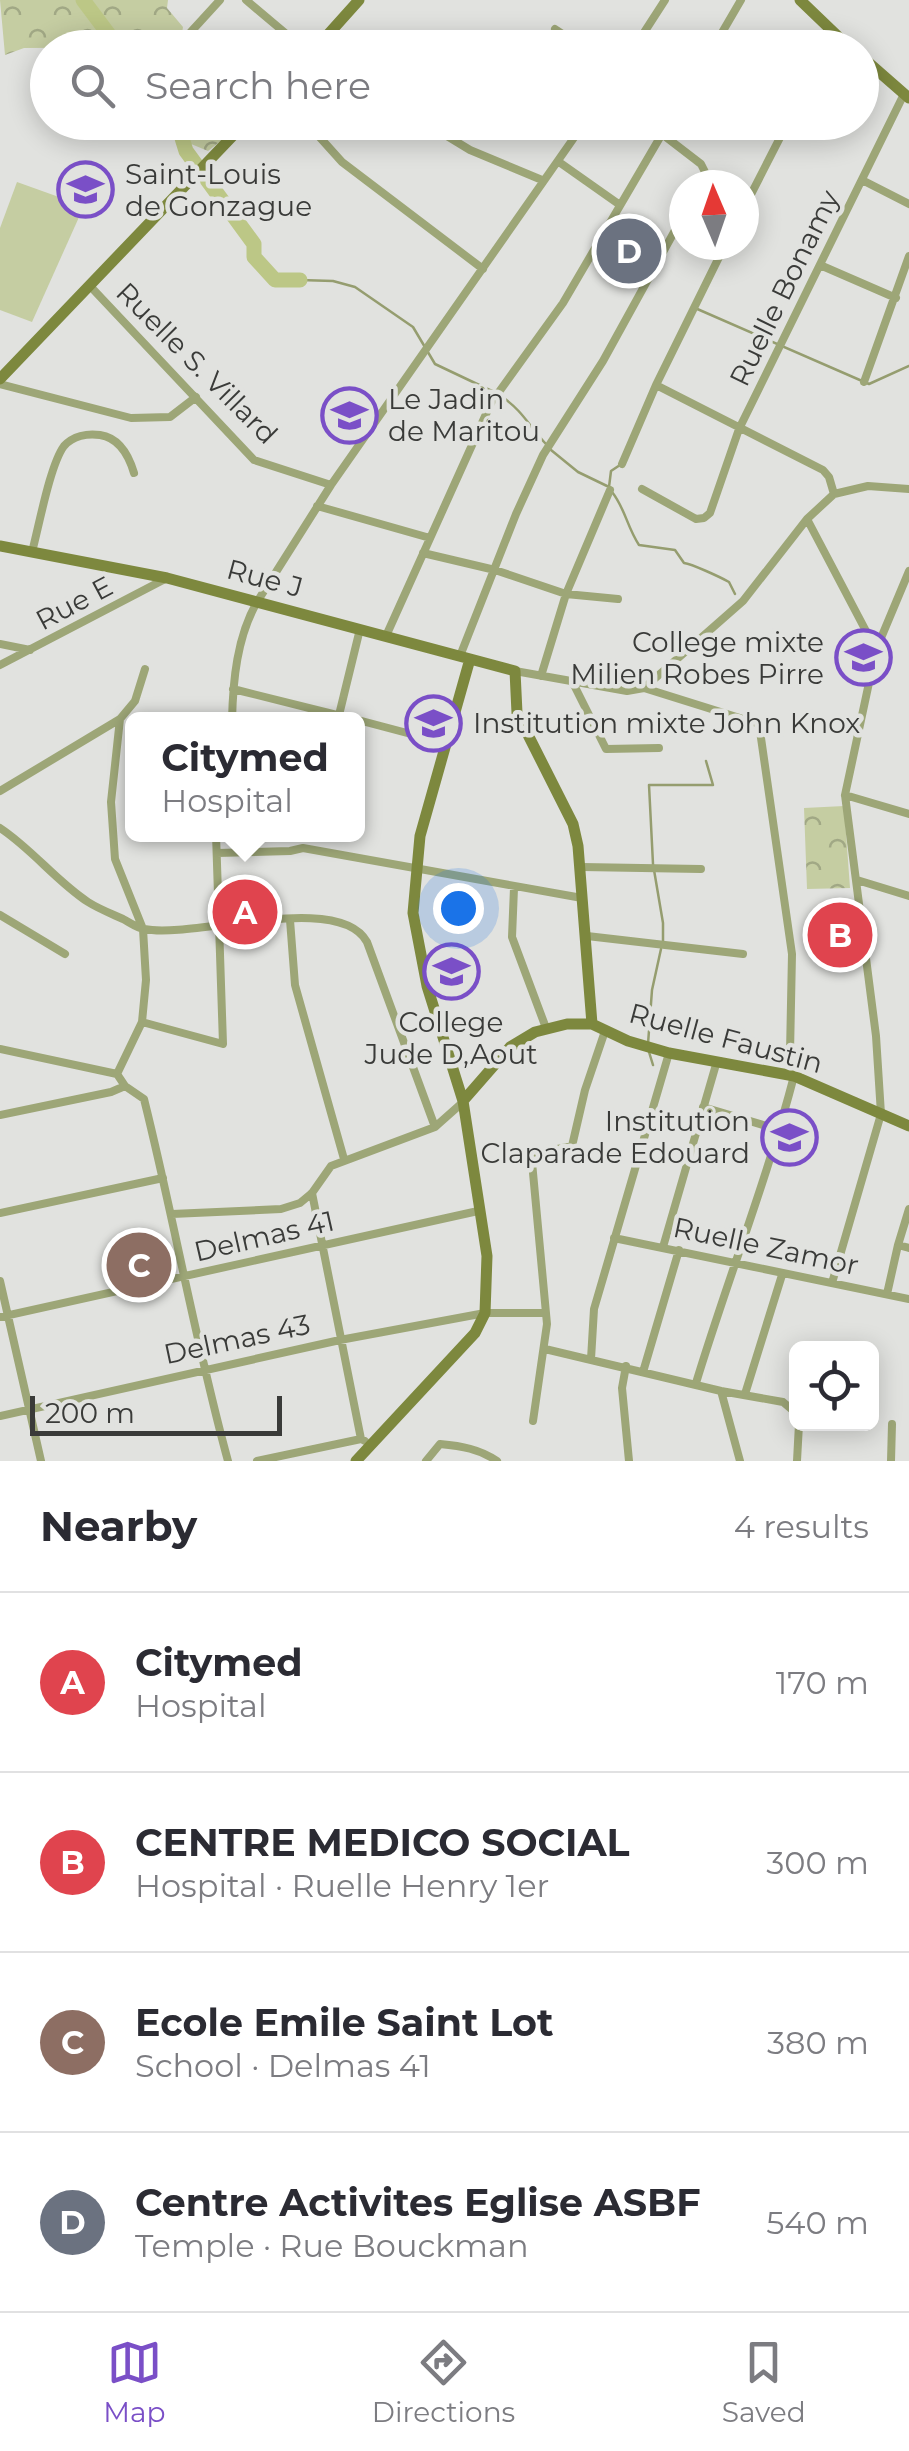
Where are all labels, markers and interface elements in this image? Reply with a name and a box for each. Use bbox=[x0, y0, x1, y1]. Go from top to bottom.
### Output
search box bbox=[30, 30, 879, 140]
icon: search bbox=[65, 58, 120, 113]
text: Search here bbox=[145, 62, 371, 109]
place label: Saint-Louis de Gonzague bbox=[125, 157, 312, 223]
school or university icon: Saint-Louis de Gonzague bbox=[56, 160, 116, 220]
north arrow bbox=[669, 170, 759, 260]
street label: Ruelle Bonamy bbox=[722, 184, 846, 392]
pin: D bbox=[596, 214, 662, 288]
street label: Ruelle S. Villard bbox=[109, 275, 285, 451]
place label: Le Jadin de Maritou bbox=[388, 382, 540, 448]
school or university icon: Le Jadin de Maritou bbox=[319, 385, 379, 445]
street label: Rue J bbox=[223, 552, 307, 604]
street label: Rue E bbox=[30, 569, 118, 637]
place label: College mixte Milien Robes Pirre bbox=[570, 625, 824, 691]
school or university icon: College mixte Milien Robes Pirre bbox=[833, 628, 893, 688]
school or university icon: Institution mixte John Knox bbox=[404, 693, 464, 753]
place label: Institution mixte John Knox bbox=[473, 706, 860, 740]
popup bbox=[125, 712, 365, 842]
text: Citymed bbox=[161, 734, 329, 781]
text: Hospital bbox=[161, 781, 293, 820]
pin: A bbox=[212, 874, 278, 950]
your location bbox=[433, 883, 484, 934]
pin: B bbox=[808, 898, 872, 972]
school or university icon: College Jude D,Aout bbox=[421, 941, 481, 1001]
street label: Ruelle Faustin bbox=[625, 996, 827, 1080]
place label: College Jude D,Aout bbox=[363, 1005, 538, 1071]
place label: Institution Claparade Edouard bbox=[481, 1104, 750, 1170]
school or university icon: Institution Claparade Edouard bbox=[759, 1107, 819, 1167]
street label: Delmas 41 bbox=[191, 1203, 337, 1269]
street label: Ruelle Zamor bbox=[670, 1210, 862, 1282]
pin: C bbox=[106, 1228, 172, 1302]
street label: Delmas 43 bbox=[161, 1307, 313, 1371]
map controls bbox=[789, 1341, 879, 1431]
button: locate bbox=[789, 1341, 879, 1431]
scale bar bbox=[30, 1391, 282, 1436]
text: 200 m bbox=[45, 1396, 135, 1430]
text: Nearby bbox=[40, 1500, 197, 1552]
text: 4 results bbox=[734, 1507, 869, 1546]
text: Citymed bbox=[135, 1639, 303, 1686]
text: A bbox=[60, 1663, 85, 1702]
text: 170 m bbox=[776, 1663, 869, 1702]
text: Hospital bbox=[135, 1686, 267, 1725]
text: CENTRE MEDICO SOCIAL bbox=[135, 1819, 630, 1866]
text: B bbox=[60, 1843, 85, 1882]
text: 300 m bbox=[766, 1843, 869, 1882]
text: Hospital · Ruelle Henry 1er bbox=[135, 1866, 549, 1905]
text: Ecole Emile Saint Lot bbox=[135, 1999, 554, 2046]
text: C bbox=[61, 2023, 84, 2062]
text: 380 m bbox=[767, 2023, 869, 2062]
text: School · Delmas 41 bbox=[135, 2046, 431, 2085]
text: Centre Activites Eglise ASBF bbox=[135, 2179, 700, 2226]
text: D bbox=[59, 2203, 86, 2242]
text: 540 m bbox=[766, 2203, 869, 2242]
text: Temple · Rue Bouckman bbox=[135, 2226, 529, 2265]
tab: Map bbox=[103, 2335, 165, 2429]
tab: Directions bbox=[372, 2335, 515, 2429]
tab: Saved bbox=[722, 2335, 806, 2429]

